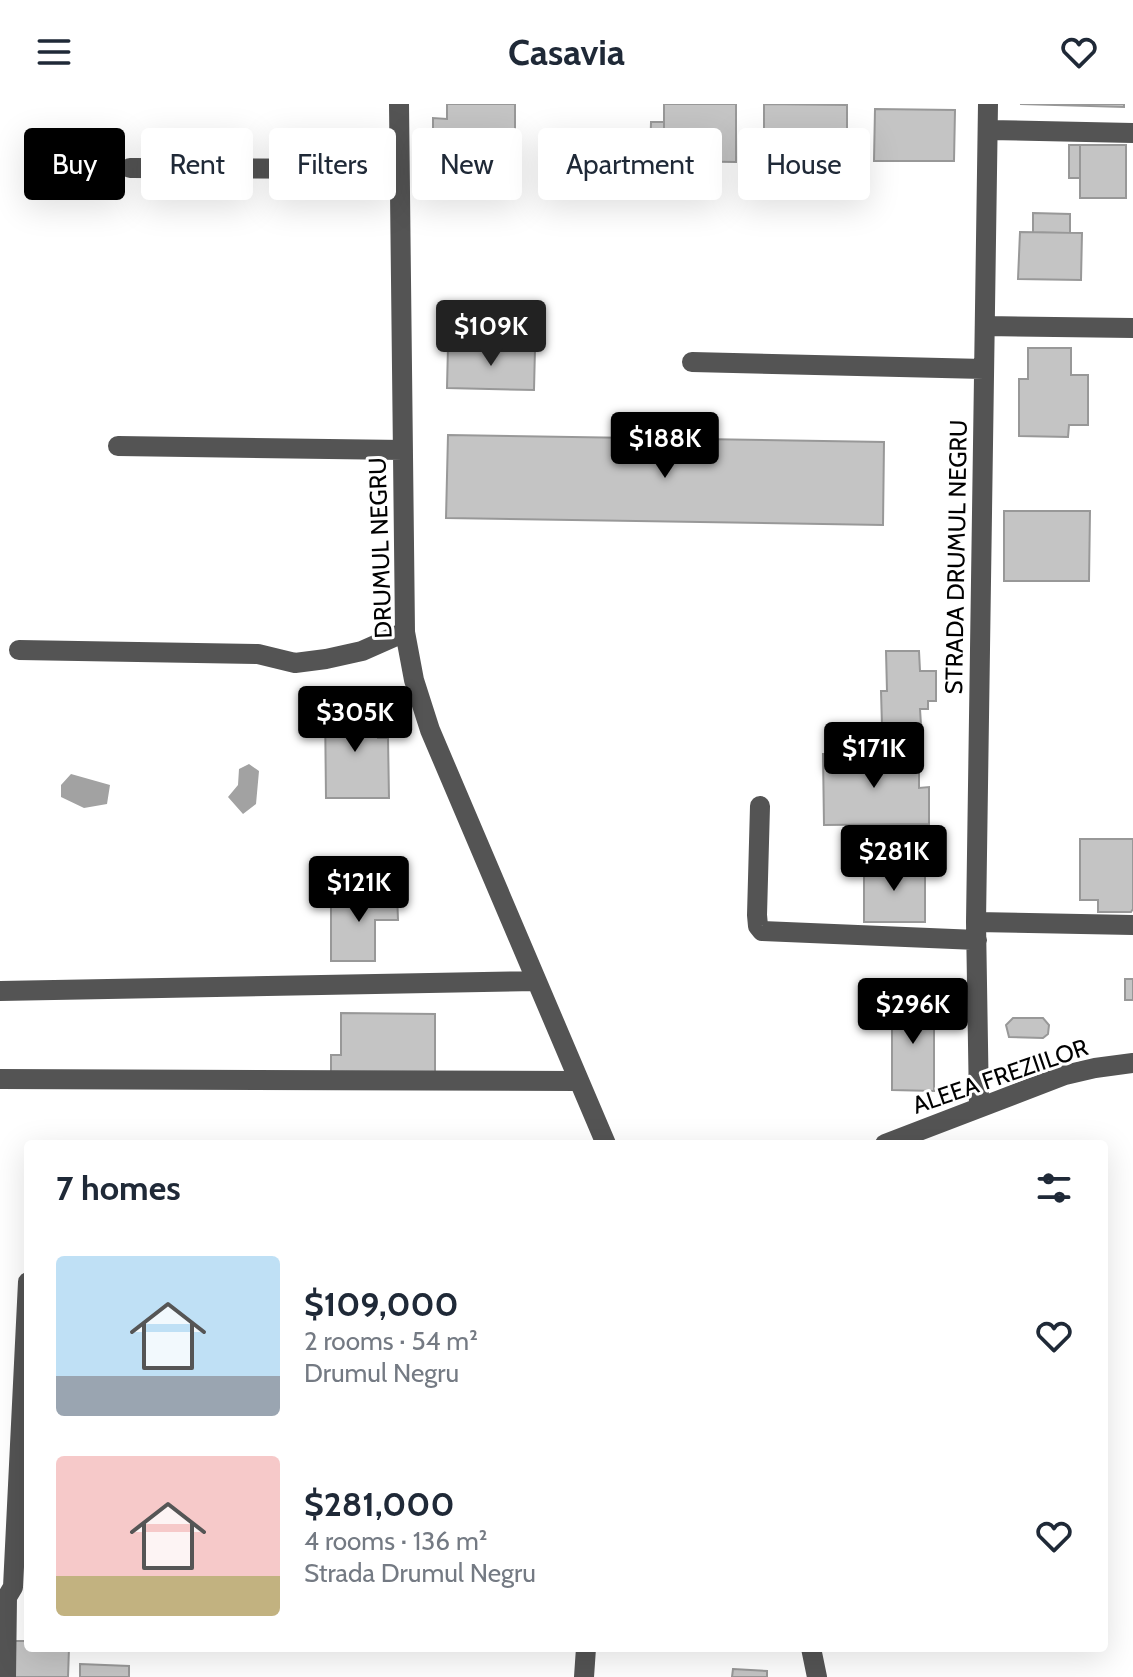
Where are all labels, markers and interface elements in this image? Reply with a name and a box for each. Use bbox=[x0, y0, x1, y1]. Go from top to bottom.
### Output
icon: menu bbox=[32, 30, 76, 74]
text: Casavia bbox=[508, 30, 625, 74]
icon: heart bbox=[1057, 30, 1101, 74]
chip: Buy bbox=[24, 128, 125, 200]
chip: Rent bbox=[141, 128, 253, 200]
chip: Filters bbox=[269, 128, 396, 200]
chip: New bbox=[412, 128, 522, 200]
chip: Apartment bbox=[538, 128, 722, 200]
chip: House bbox=[738, 128, 870, 200]
pin: $109K bbox=[435, 300, 547, 368]
text: $109K bbox=[454, 310, 528, 342]
pin: $188K bbox=[609, 412, 721, 480]
street label: STRADA DRUMUL NEGRU bbox=[939, 420, 973, 694]
text: $188K bbox=[629, 422, 701, 454]
street label: DRUMUL NEGRU bbox=[362, 457, 398, 639]
pin: $305K bbox=[299, 686, 411, 754]
text: $305K bbox=[316, 696, 394, 728]
pin: $171K bbox=[818, 722, 930, 790]
text: $171K bbox=[842, 732, 906, 764]
pin: $281K bbox=[838, 825, 950, 893]
text: $281K bbox=[859, 835, 929, 867]
pin: $121K bbox=[303, 856, 415, 924]
text: $121K bbox=[327, 866, 391, 898]
pin: $296K bbox=[857, 978, 969, 1046]
text: $296K bbox=[876, 988, 950, 1020]
street label: ALEEA FREZIILOR bbox=[908, 1032, 1092, 1120]
icon: filters bbox=[1032, 1166, 1076, 1210]
text: 7 homes bbox=[56, 1167, 181, 1209]
text: $109,000 bbox=[304, 1283, 458, 1325]
icon: home bbox=[120, 1288, 216, 1384]
icon: heart bbox=[1032, 1314, 1076, 1358]
text: 2 rooms · 54 m² bbox=[304, 1325, 478, 1357]
text: Drumul Negru bbox=[304, 1357, 459, 1389]
text: $281,000 bbox=[304, 1483, 454, 1525]
icon: home bbox=[120, 1488, 216, 1584]
icon: heart bbox=[1032, 1514, 1076, 1558]
text: 4 rooms · 136 m² bbox=[304, 1525, 487, 1557]
text: Strada Drumul Negru bbox=[304, 1557, 536, 1589]

